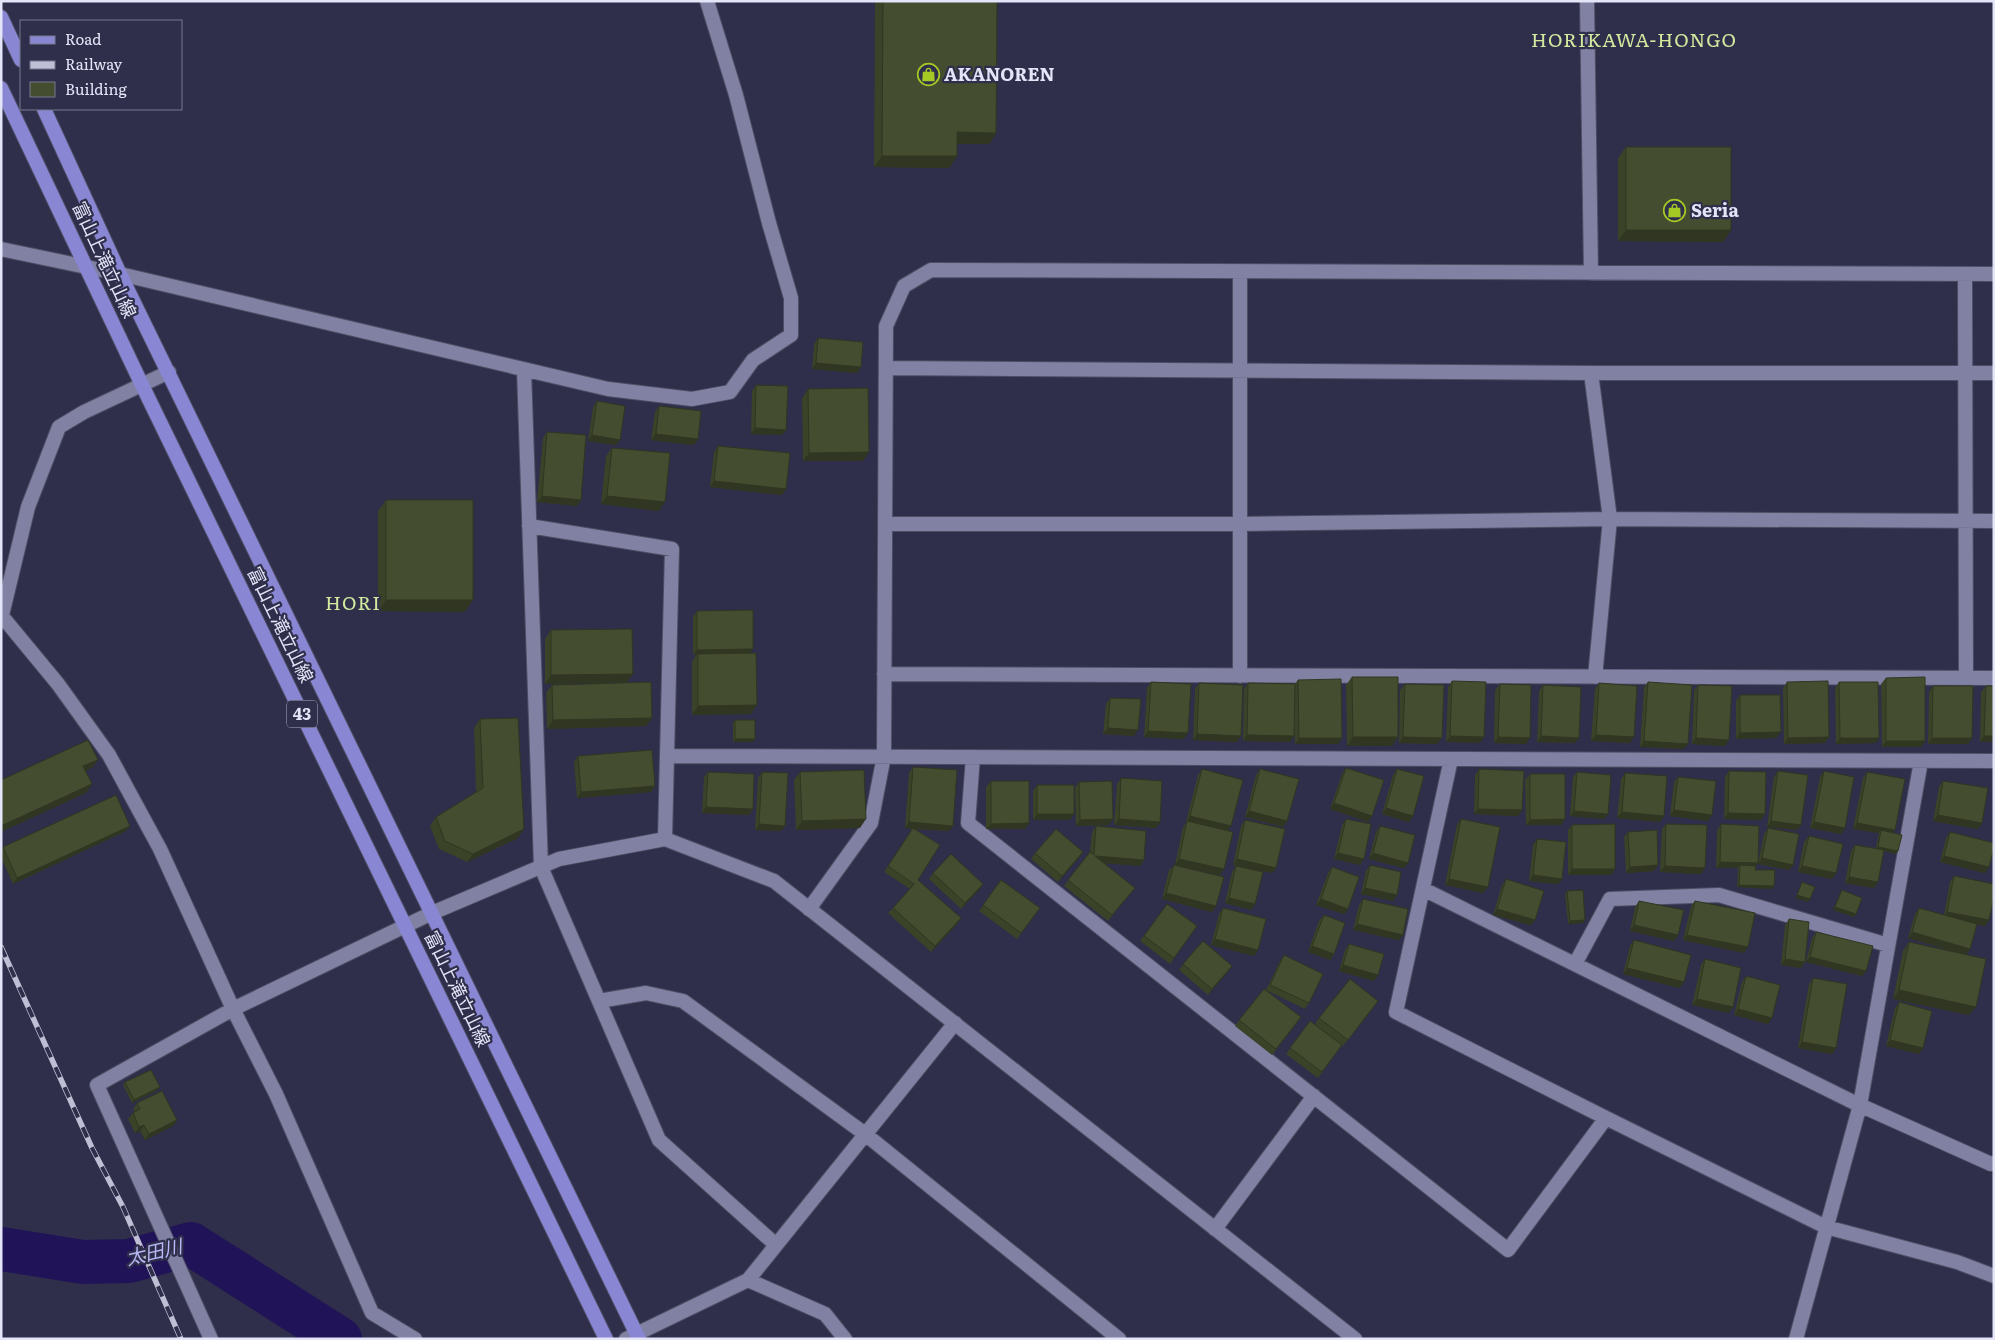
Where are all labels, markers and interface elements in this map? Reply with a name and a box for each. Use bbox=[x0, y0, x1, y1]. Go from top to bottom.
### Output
legend bbox=[20, 20, 182, 110]
district label: HORIKAWA-HONGO bbox=[1531, 25, 1737, 53]
text: Road bbox=[65, 27, 101, 50]
text: Railway bbox=[65, 52, 123, 75]
place label: AKANOREN bbox=[944, 60, 1055, 87]
shop icon: AKANOREN bbox=[916, 63, 940, 87]
text: Building bbox=[65, 77, 127, 100]
place label: Seria bbox=[1691, 196, 1739, 223]
street label: 富山上滝立山線 bbox=[66, 197, 144, 322]
shop icon: Seria bbox=[1663, 199, 1687, 223]
street label: 富山上滝立山線 bbox=[242, 562, 321, 687]
district label: HORI bbox=[325, 588, 381, 616]
road number: 43 bbox=[287, 701, 317, 728]
street label: 富山上滝立山線 bbox=[419, 926, 498, 1051]
water label: 太田川 bbox=[123, 1231, 187, 1271]

